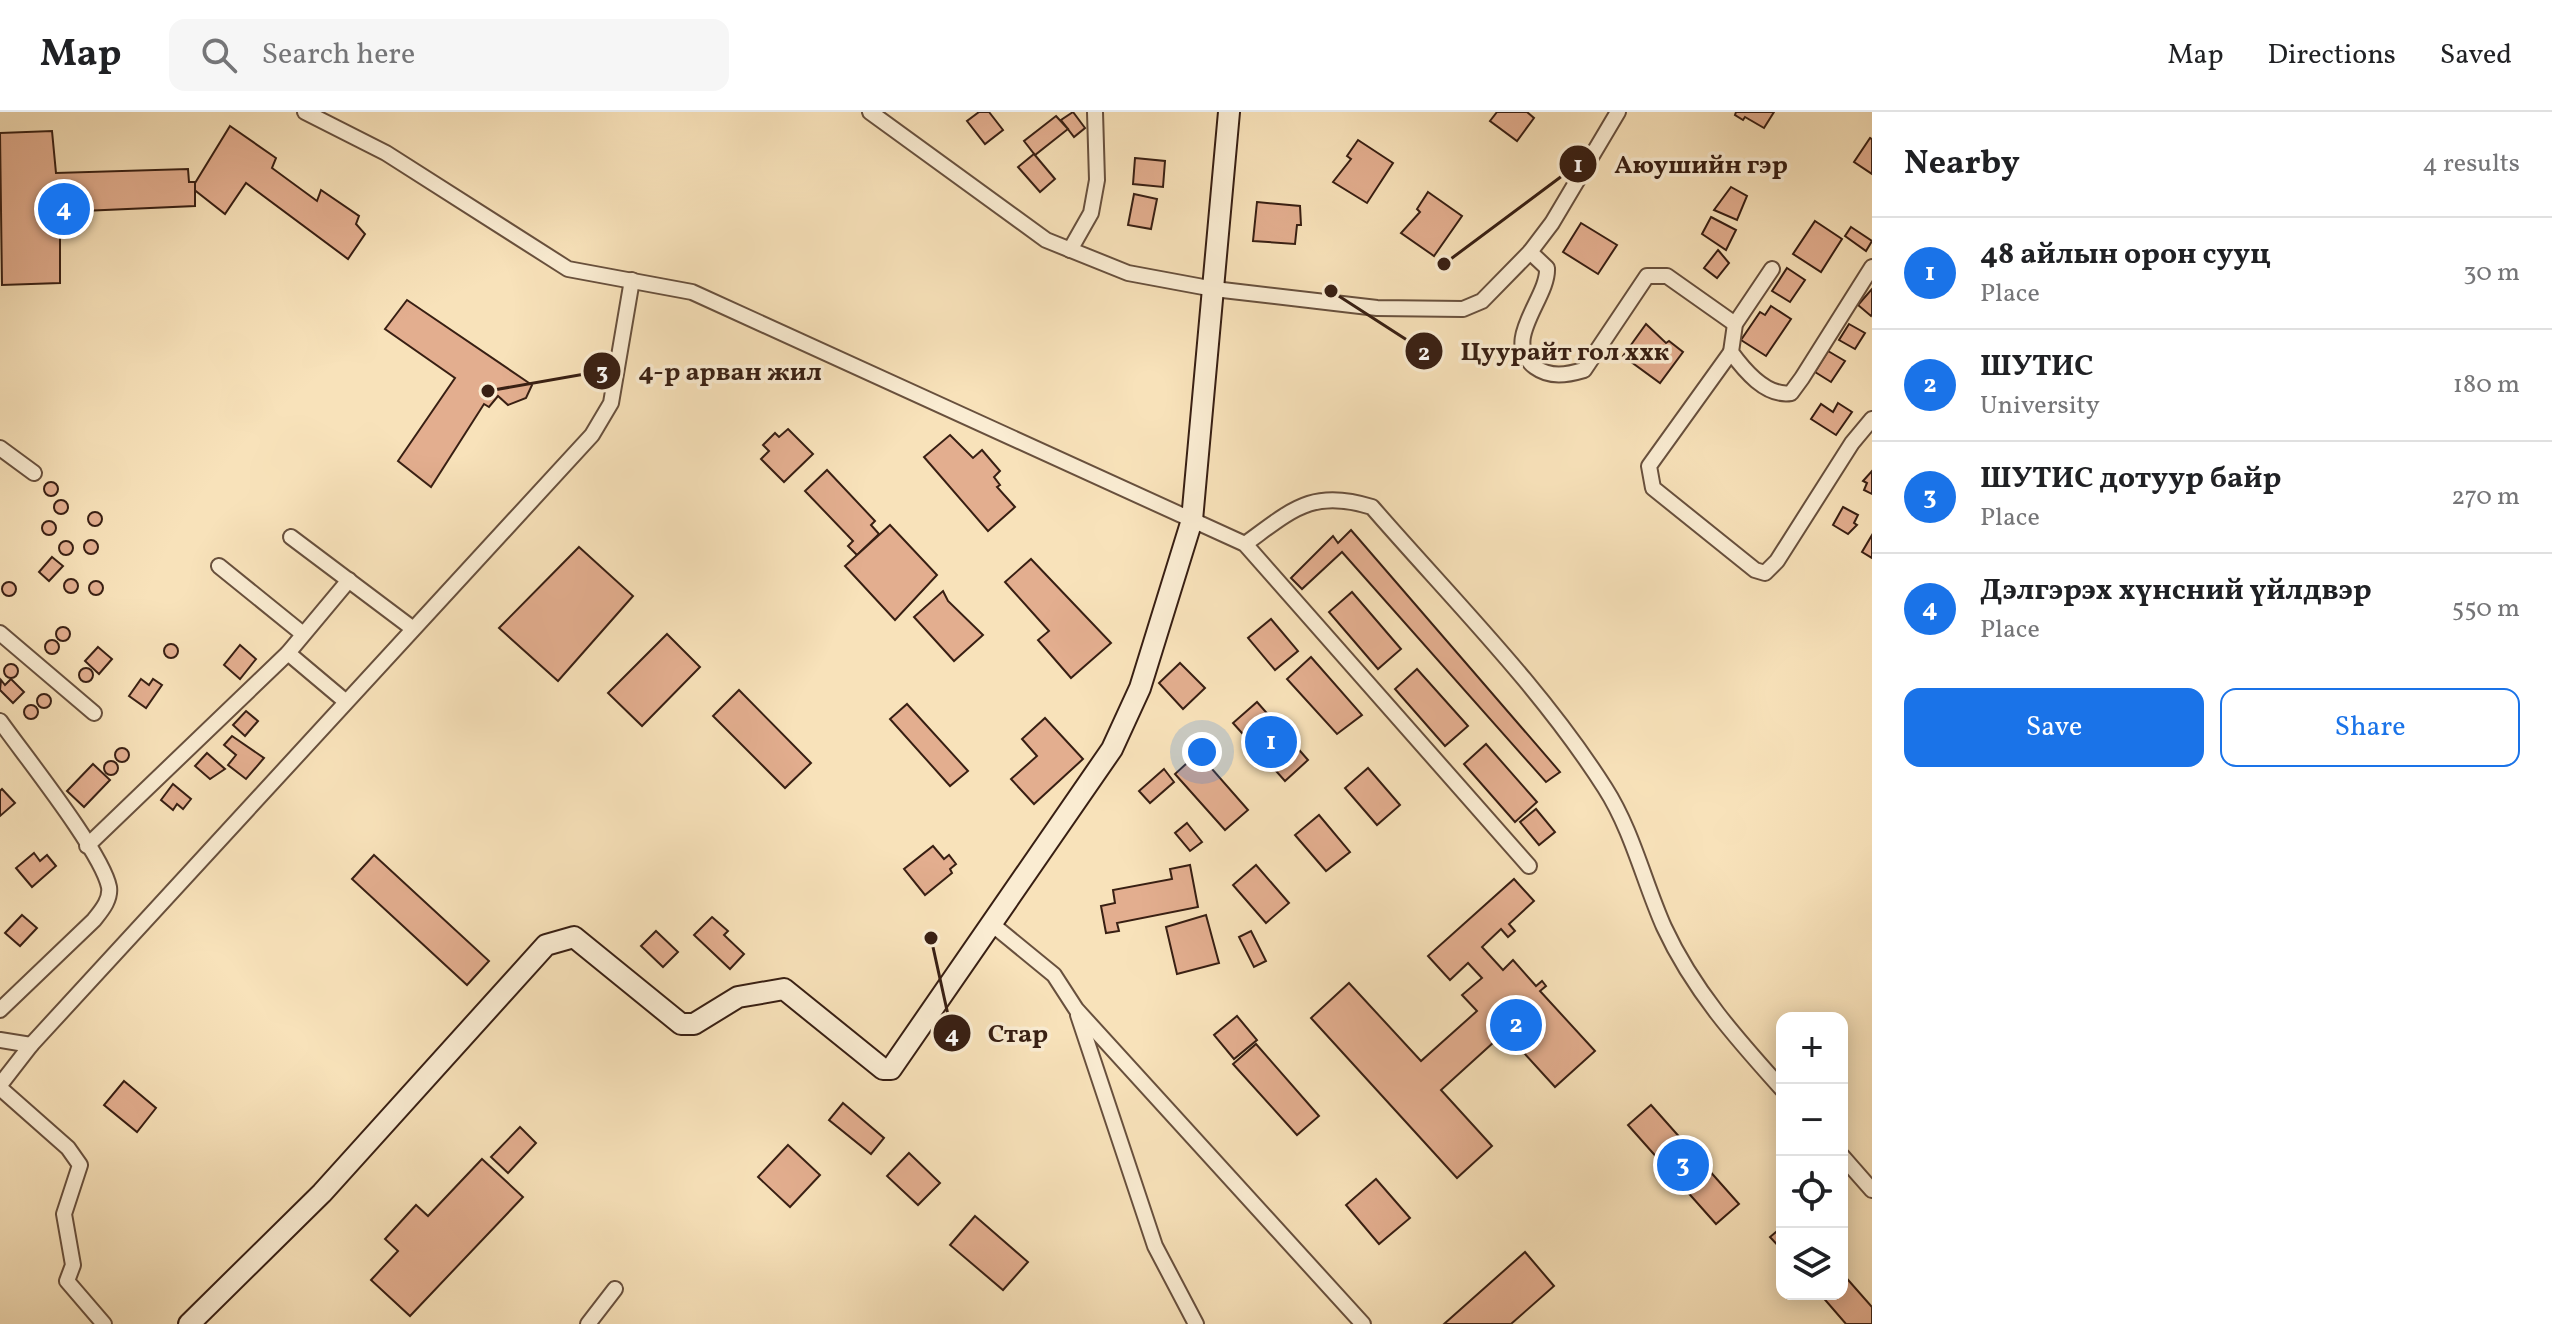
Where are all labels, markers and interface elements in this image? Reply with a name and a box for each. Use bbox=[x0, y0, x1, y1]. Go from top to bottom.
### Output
search box bbox=[169, 19, 729, 91]
text: Map bbox=[40, 29, 121, 82]
icon: search bbox=[197, 33, 241, 77]
text: Search here bbox=[261, 34, 415, 76]
text: Map bbox=[2168, 36, 2224, 75]
text: Directions bbox=[2268, 36, 2396, 75]
text: Saved bbox=[2440, 36, 2512, 75]
callout: Аюушийн гэр bbox=[1558, 139, 1804, 189]
text: Nearby bbox=[1904, 141, 2020, 188]
text: 4 results bbox=[2422, 146, 2520, 182]
text: Аюушийн гэр bbox=[1614, 148, 1788, 184]
text: 1 bbox=[1573, 149, 1583, 183]
pin: 4 bbox=[38, 179, 90, 239]
text: 48 айлын орон сууц bbox=[1980, 234, 2271, 276]
text: 1 bbox=[1925, 255, 1935, 291]
text: 30 m bbox=[2463, 255, 2520, 291]
text: Place bbox=[1980, 276, 2040, 312]
callout: Цуурайт гол ххк bbox=[1404, 326, 1685, 376]
text: Цуурайт гол ххк bbox=[1461, 335, 1670, 371]
text: 2 bbox=[1418, 337, 1430, 371]
callout: 4-р арван жил bbox=[582, 346, 838, 396]
text: ШУТИС bbox=[1980, 346, 2094, 388]
text: 4-р арван жил bbox=[638, 355, 822, 391]
text: 3 bbox=[596, 356, 608, 390]
text: 2 bbox=[1923, 367, 1937, 403]
text: 180 m bbox=[2453, 367, 2520, 403]
text: University bbox=[1980, 388, 2100, 424]
text: ШУТИС дотуур байр bbox=[1980, 458, 2282, 500]
text: 3 bbox=[1923, 479, 1937, 515]
text: 270 m bbox=[2451, 479, 2520, 515]
text: Place bbox=[1980, 500, 2040, 536]
text: Дэлгэрэх хүнсний үйлдвэр bbox=[1980, 570, 2372, 612]
text: 4 bbox=[1922, 591, 1938, 627]
text: 550 m bbox=[2452, 591, 2520, 627]
text: Place bbox=[1980, 612, 2040, 648]
button: Save bbox=[1904, 688, 2204, 767]
button: Share bbox=[2220, 688, 2520, 767]
pin: 1 bbox=[1245, 712, 1297, 772]
your location bbox=[1182, 732, 1222, 772]
pin: 2 bbox=[1490, 995, 1542, 1055]
callout: Стар bbox=[932, 1008, 1064, 1058]
map controls bbox=[1776, 1012, 1848, 1300]
button: + bbox=[1776, 1012, 1848, 1084]
text: Стар bbox=[988, 1017, 1048, 1053]
text: 4 bbox=[945, 1019, 959, 1053]
button: − bbox=[1776, 1084, 1848, 1156]
pin: 3 bbox=[1657, 1135, 1709, 1195]
button: locate bbox=[1776, 1156, 1848, 1228]
button: layers bbox=[1776, 1228, 1848, 1300]

